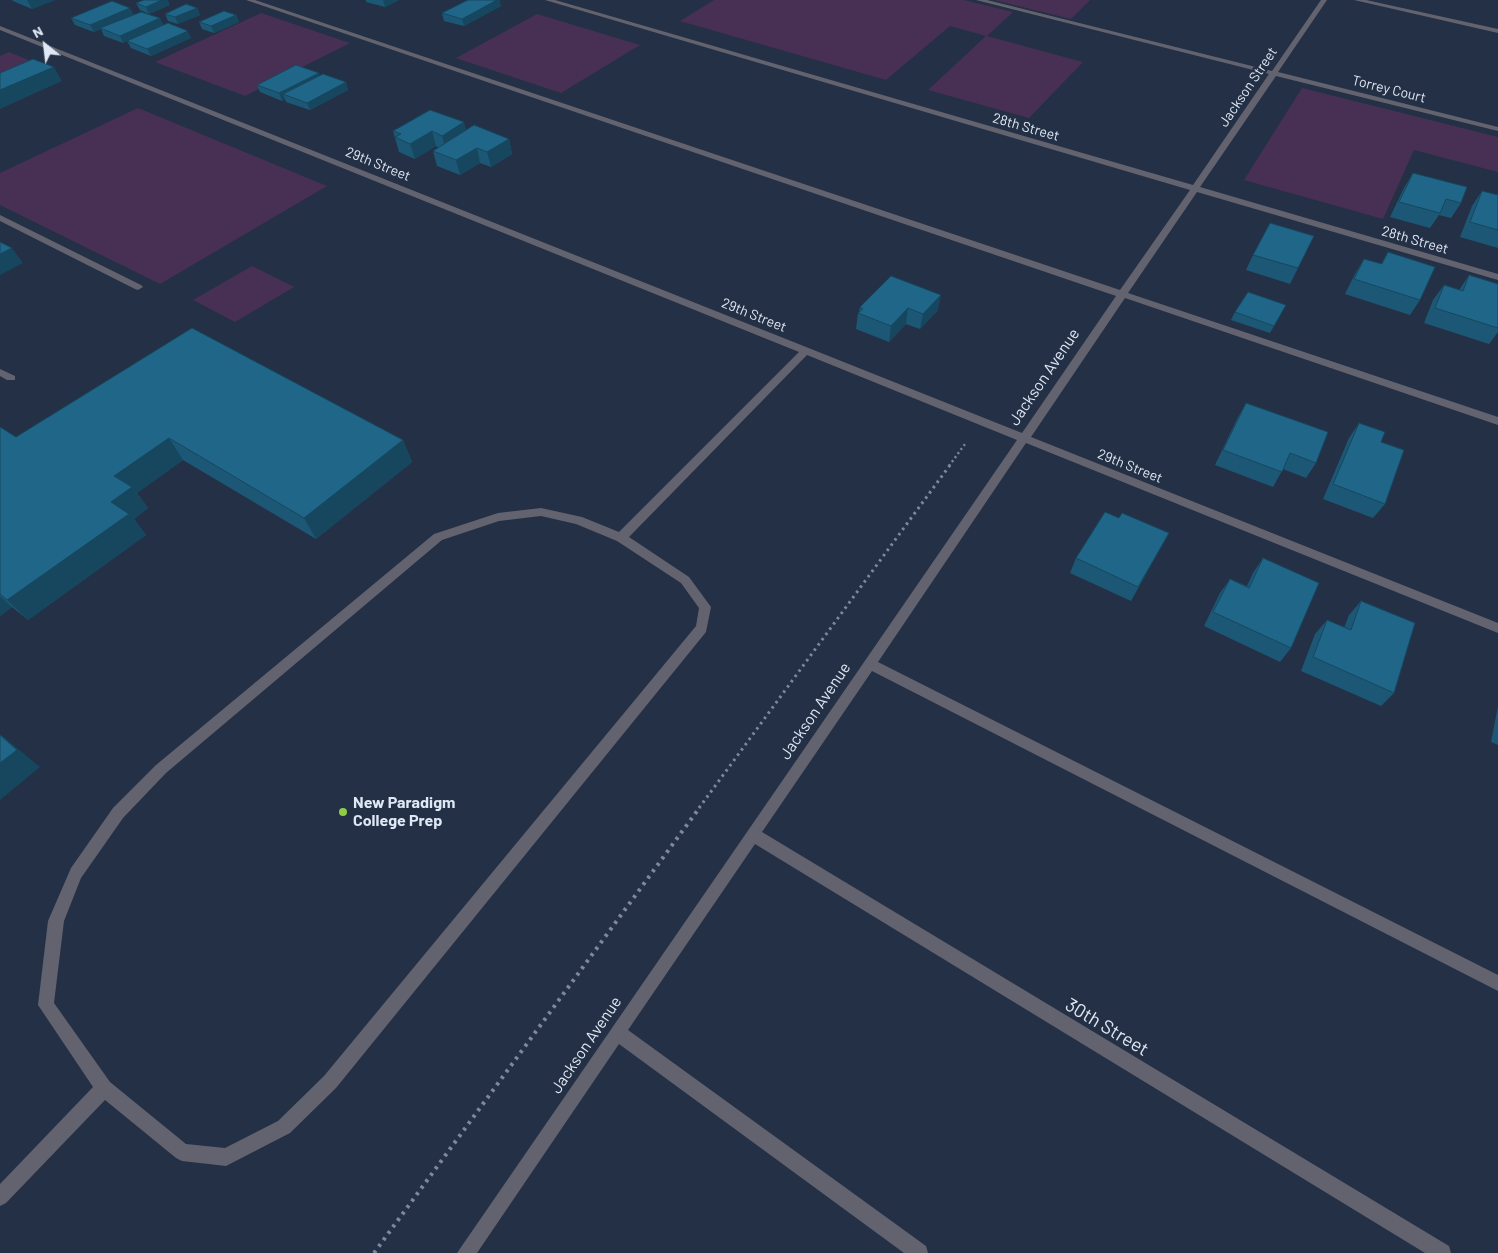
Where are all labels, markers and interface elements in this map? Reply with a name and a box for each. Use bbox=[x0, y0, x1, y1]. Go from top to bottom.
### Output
north arrow bbox=[20, 20, 70, 70]
text: N bbox=[29, 22, 46, 41]
street label: Jackson Street bbox=[1215, 44, 1281, 130]
street label: Torrey Court bbox=[1350, 72, 1428, 106]
street label: 28th Street bbox=[991, 109, 1061, 145]
street label: 29th Street bbox=[343, 143, 413, 185]
street label: 28th Street bbox=[1380, 222, 1450, 258]
street label: 29th Street bbox=[719, 294, 789, 336]
street label: Jackson Avenue bbox=[1005, 325, 1083, 429]
street label: 29th Street bbox=[1095, 445, 1165, 487]
street label: Jackson Avenue bbox=[776, 659, 854, 763]
place label: New Paradigm College Prep bbox=[353, 793, 455, 831]
marker: New Paradigm College Prep bbox=[337, 806, 349, 818]
street label: Jackson Avenue bbox=[547, 993, 625, 1097]
street label: 30th Street bbox=[1061, 993, 1153, 1061]

